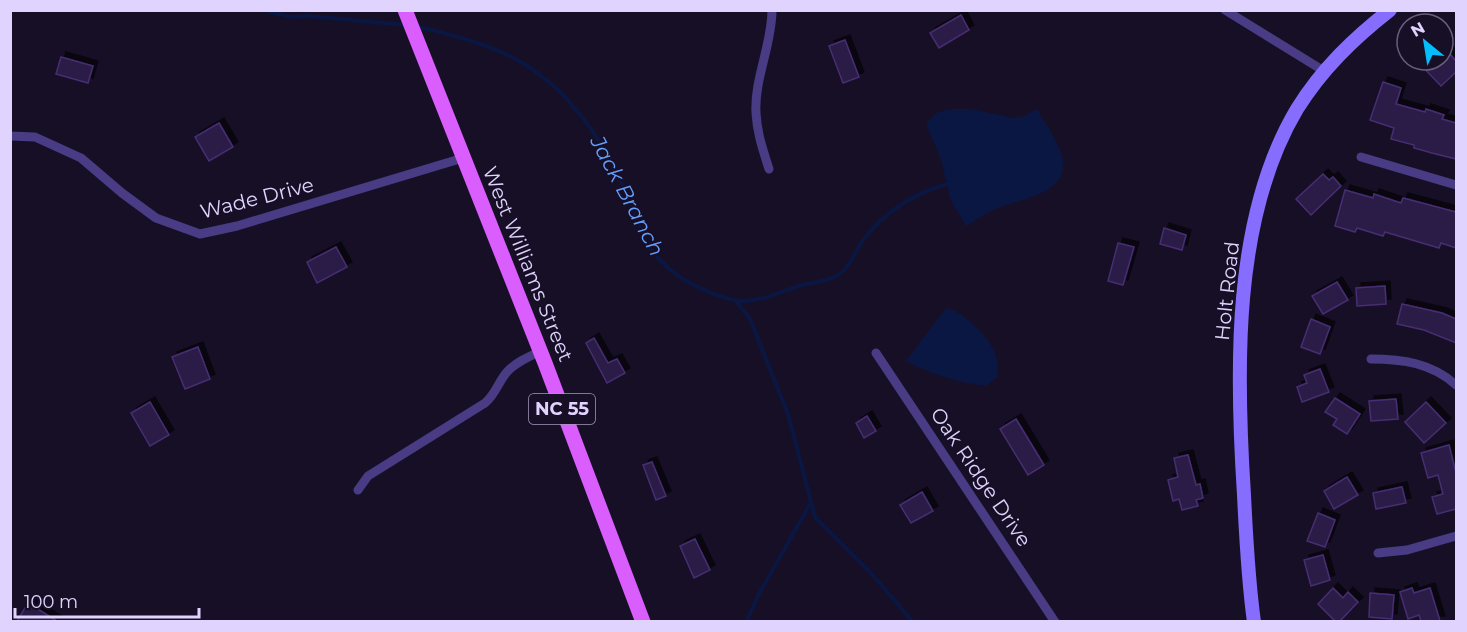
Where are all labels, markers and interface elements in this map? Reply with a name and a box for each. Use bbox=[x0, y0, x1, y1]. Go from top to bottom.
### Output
north arrow bbox=[1395, 12, 1455, 72]
text: N bbox=[1407, 18, 1428, 41]
water label: Jack Branch bbox=[585, 131, 670, 260]
street label: West Williams Street bbox=[478, 163, 578, 365]
street label: Wade Drive bbox=[198, 172, 316, 224]
street label: Holt Road bbox=[1210, 240, 1244, 342]
road number: NC 55 bbox=[529, 394, 595, 424]
street label: Oak Ridge Drive bbox=[926, 403, 1036, 551]
scale bar bbox=[15, 581, 200, 619]
text: 100 m bbox=[24, 591, 78, 613]

